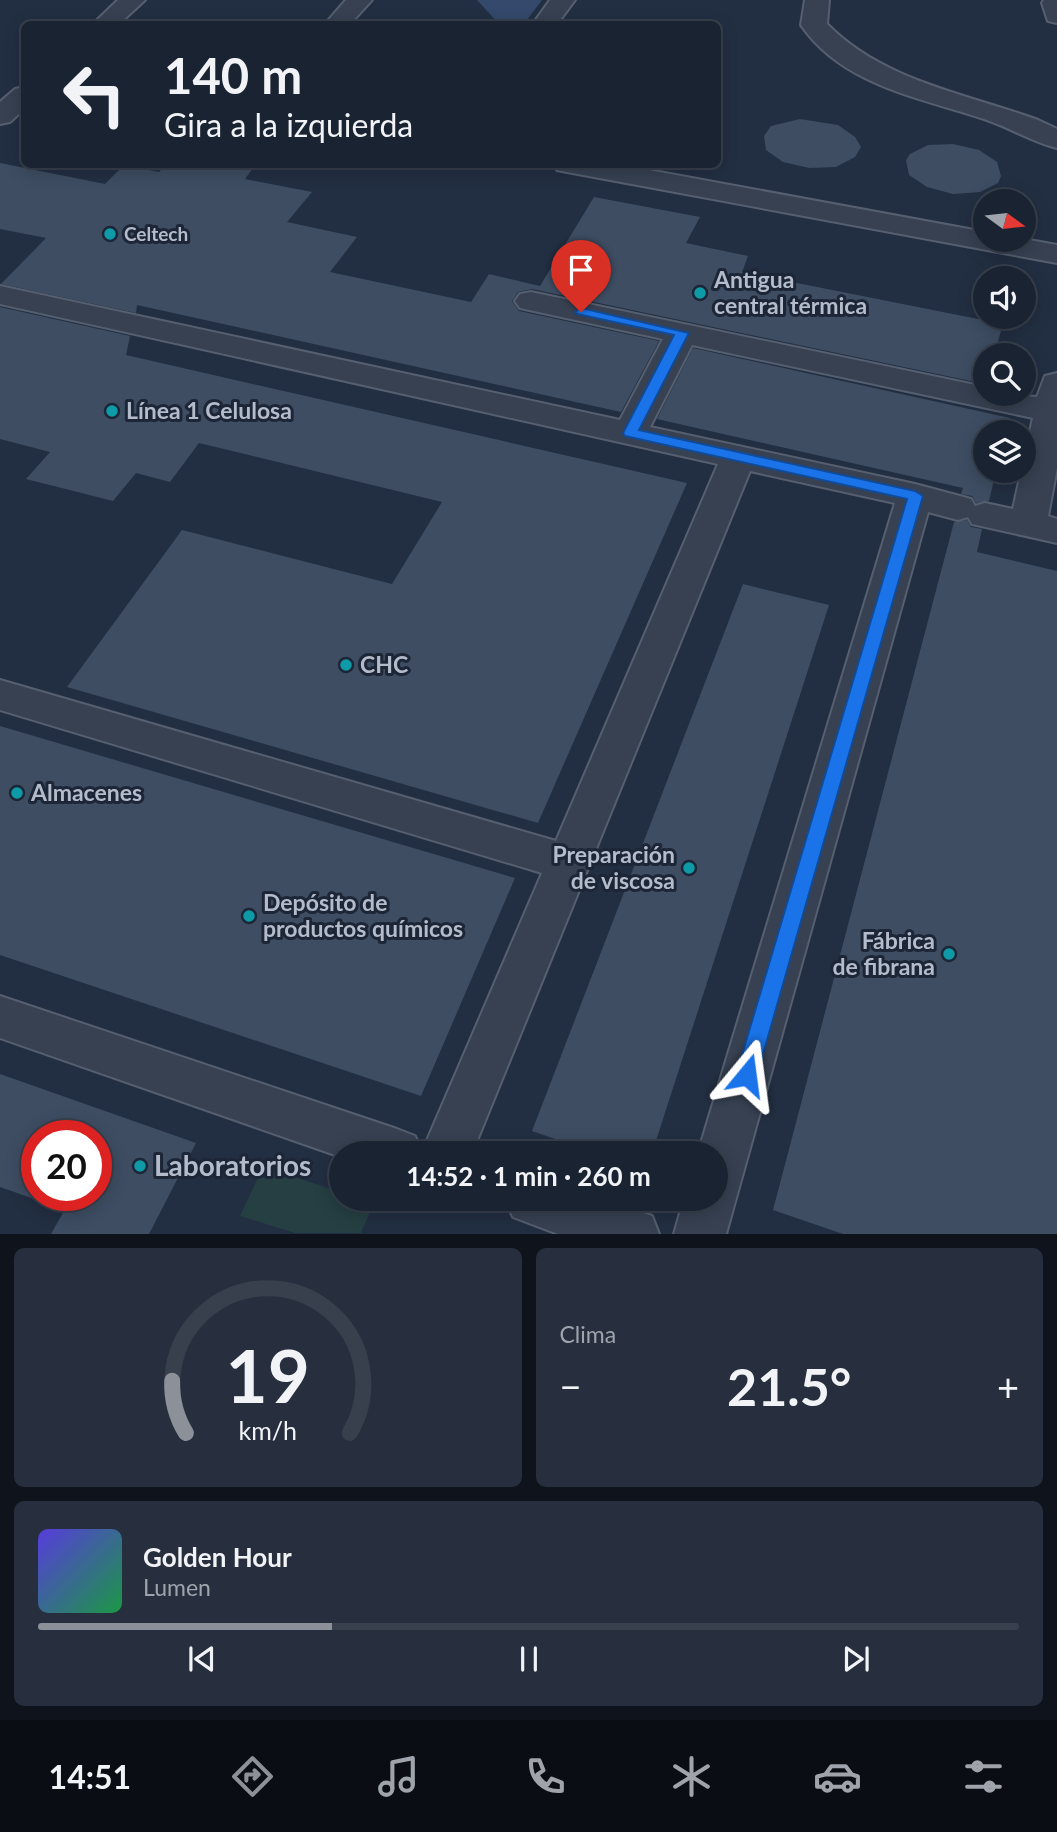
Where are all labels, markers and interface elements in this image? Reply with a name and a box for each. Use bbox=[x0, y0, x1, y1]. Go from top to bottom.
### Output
text: 140 m bbox=[164, 46, 302, 104]
icon: left bbox=[49, 49, 140, 140]
text: Gira a la izquierda bbox=[164, 105, 413, 144]
north arrow bbox=[973, 189, 1036, 252]
map controls bbox=[973, 189, 1036, 483]
place label: Celtech bbox=[124, 222, 188, 245]
marker: Celtech bbox=[102, 226, 118, 242]
pin bbox=[551, 240, 611, 312]
icon: arrive bbox=[562, 251, 600, 289]
place label: Antigua central térmica bbox=[713, 265, 867, 319]
button: sound bbox=[973, 266, 1036, 329]
marker: Antigua central térmica bbox=[692, 285, 708, 301]
button: search bbox=[973, 343, 1036, 406]
place label: Línea 1 Celulosa bbox=[126, 396, 292, 424]
marker: Línea 1 Celulosa bbox=[104, 403, 120, 419]
button: layers bbox=[973, 420, 1036, 483]
place label: CHC bbox=[360, 650, 408, 678]
marker: CHC bbox=[338, 657, 354, 673]
place label: Almacenes bbox=[30, 778, 142, 806]
marker: Almacenes bbox=[9, 785, 25, 801]
place label: Preparación de viscosa bbox=[552, 840, 675, 894]
marker: Preparación de viscosa bbox=[681, 860, 697, 876]
place label: Depósito de productos químicos bbox=[263, 888, 463, 942]
marker: Depósito de productos químicos bbox=[241, 908, 257, 924]
place label: Fábrica de fibrana bbox=[832, 926, 935, 980]
marker: Fábrica de fibrana bbox=[941, 946, 957, 962]
position arrow bbox=[710, 1038, 784, 1112]
speed limit sign: 20 bbox=[21, 1120, 112, 1211]
place label: Laboratorios bbox=[154, 1148, 311, 1182]
marker: Laboratorios bbox=[132, 1158, 148, 1174]
text: 14:52 · 1 min · 260 m bbox=[406, 1160, 651, 1192]
text: Clima bbox=[560, 1320, 616, 1348]
text: 19 bbox=[226, 1332, 310, 1420]
text: 21.5° bbox=[727, 1355, 851, 1417]
text: − bbox=[560, 1363, 582, 1409]
text: + bbox=[997, 1363, 1019, 1409]
text: km/h bbox=[238, 1415, 297, 1445]
text: Golden Hour bbox=[143, 1541, 292, 1573]
text: Lumen bbox=[143, 1573, 211, 1601]
icon: previous bbox=[183, 1640, 221, 1678]
icon: pause bbox=[510, 1640, 548, 1678]
icon: next bbox=[837, 1640, 875, 1678]
icon: directions bbox=[228, 1752, 277, 1801]
icon: music bbox=[374, 1752, 423, 1801]
icon: phone bbox=[521, 1752, 570, 1801]
icon: climate bbox=[667, 1752, 716, 1801]
icon: car bbox=[813, 1752, 862, 1801]
icon: filters bbox=[959, 1752, 1008, 1801]
text: 14:51 bbox=[49, 1757, 131, 1796]

